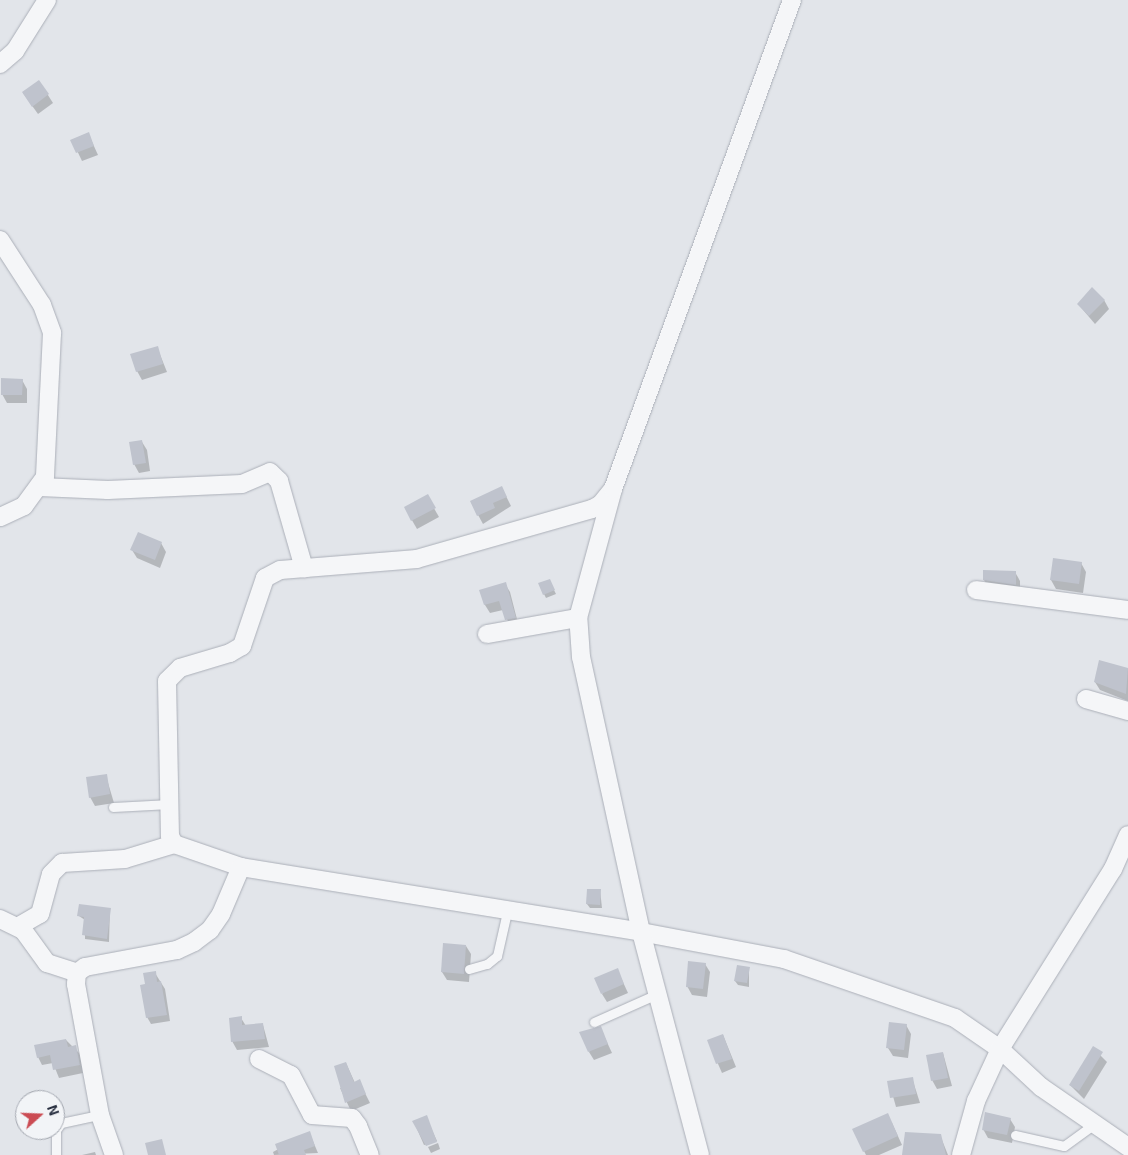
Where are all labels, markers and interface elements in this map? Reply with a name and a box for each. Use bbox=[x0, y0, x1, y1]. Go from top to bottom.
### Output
north arrow bbox=[15, 1090, 65, 1140]
text: N bbox=[44, 1102, 63, 1118]

